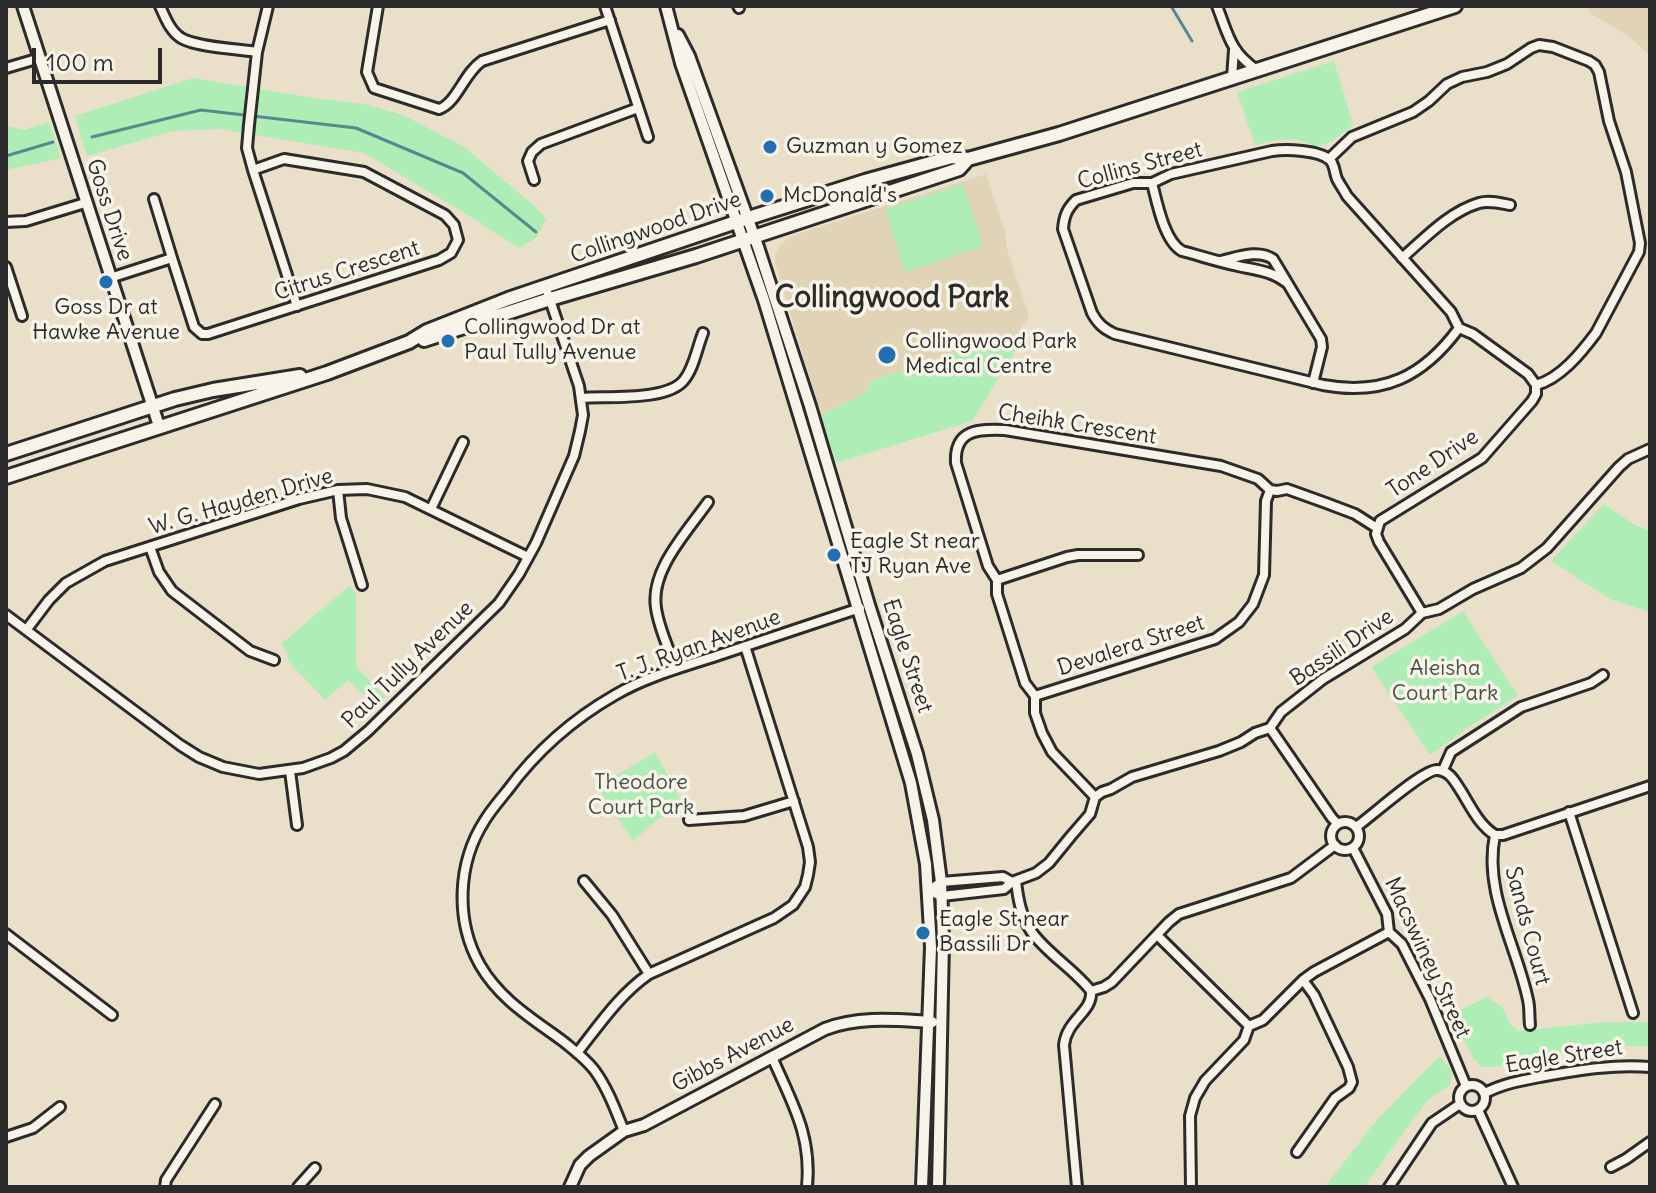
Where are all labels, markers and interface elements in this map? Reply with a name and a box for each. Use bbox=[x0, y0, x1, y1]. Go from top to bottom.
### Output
scale bar bbox=[36, 32, 166, 82]
text: 100 m bbox=[46, 47, 114, 77]
place label: Guzman y Gomez bbox=[786, 134, 963, 160]
street label: Collins Street bbox=[1075, 137, 1205, 195]
marker: Guzman y Gomez bbox=[761, 138, 779, 156]
street label: Goss Drive bbox=[80, 156, 138, 264]
place label: McDonald's bbox=[783, 183, 897, 209]
street label: Collingwood Drive bbox=[567, 186, 745, 270]
marker: McDonald's bbox=[758, 187, 776, 205]
street label: Citrus Crescent bbox=[271, 235, 423, 307]
marker: Goss Dr at Hawke Avenue bbox=[97, 273, 115, 291]
district label: Collingwood Park bbox=[775, 280, 1009, 316]
place label: Goss Dr at Hawke Avenue bbox=[32, 295, 180, 346]
place label: Collingwood Dr at Paul Tully Avenue bbox=[464, 315, 640, 366]
place label: Collingwood Park Medical Centre bbox=[905, 329, 1077, 380]
marker: Collingwood Dr at Paul Tully Avenue bbox=[439, 332, 457, 350]
marker: Collingwood Park Medical Centre bbox=[876, 344, 898, 366]
street label: Cheihk Crescent bbox=[996, 399, 1158, 451]
street label: Tone Drive bbox=[1382, 424, 1484, 504]
street label: W. G. Hayden Drive bbox=[146, 463, 336, 541]
place label: Eagle St near TJ Ryan Ave bbox=[850, 529, 980, 580]
marker: Eagle St near TJ Ryan Ave bbox=[825, 546, 843, 564]
street label: Paul Tully Avenue bbox=[337, 596, 479, 734]
street label: Eagle Street bbox=[876, 596, 938, 716]
street label: T. J. Ryan Avenue bbox=[614, 604, 784, 688]
street label: Bassili Drive bbox=[1285, 604, 1399, 692]
street label: Devalera Street bbox=[1054, 610, 1208, 682]
park label: Aleisha Court Park bbox=[1392, 656, 1498, 708]
park label: Theodore Court Park bbox=[588, 770, 694, 822]
street label: Sands Court bbox=[1499, 864, 1555, 988]
street label: Macswiney Street bbox=[1378, 873, 1476, 1043]
place label: Eagle St near Bassili Dr bbox=[939, 907, 1069, 958]
marker: Eagle St near Bassili Dr bbox=[914, 924, 932, 942]
street label: Gibbs Avenue bbox=[668, 1012, 798, 1098]
street label: Eagle Street bbox=[1504, 1035, 1624, 1079]

